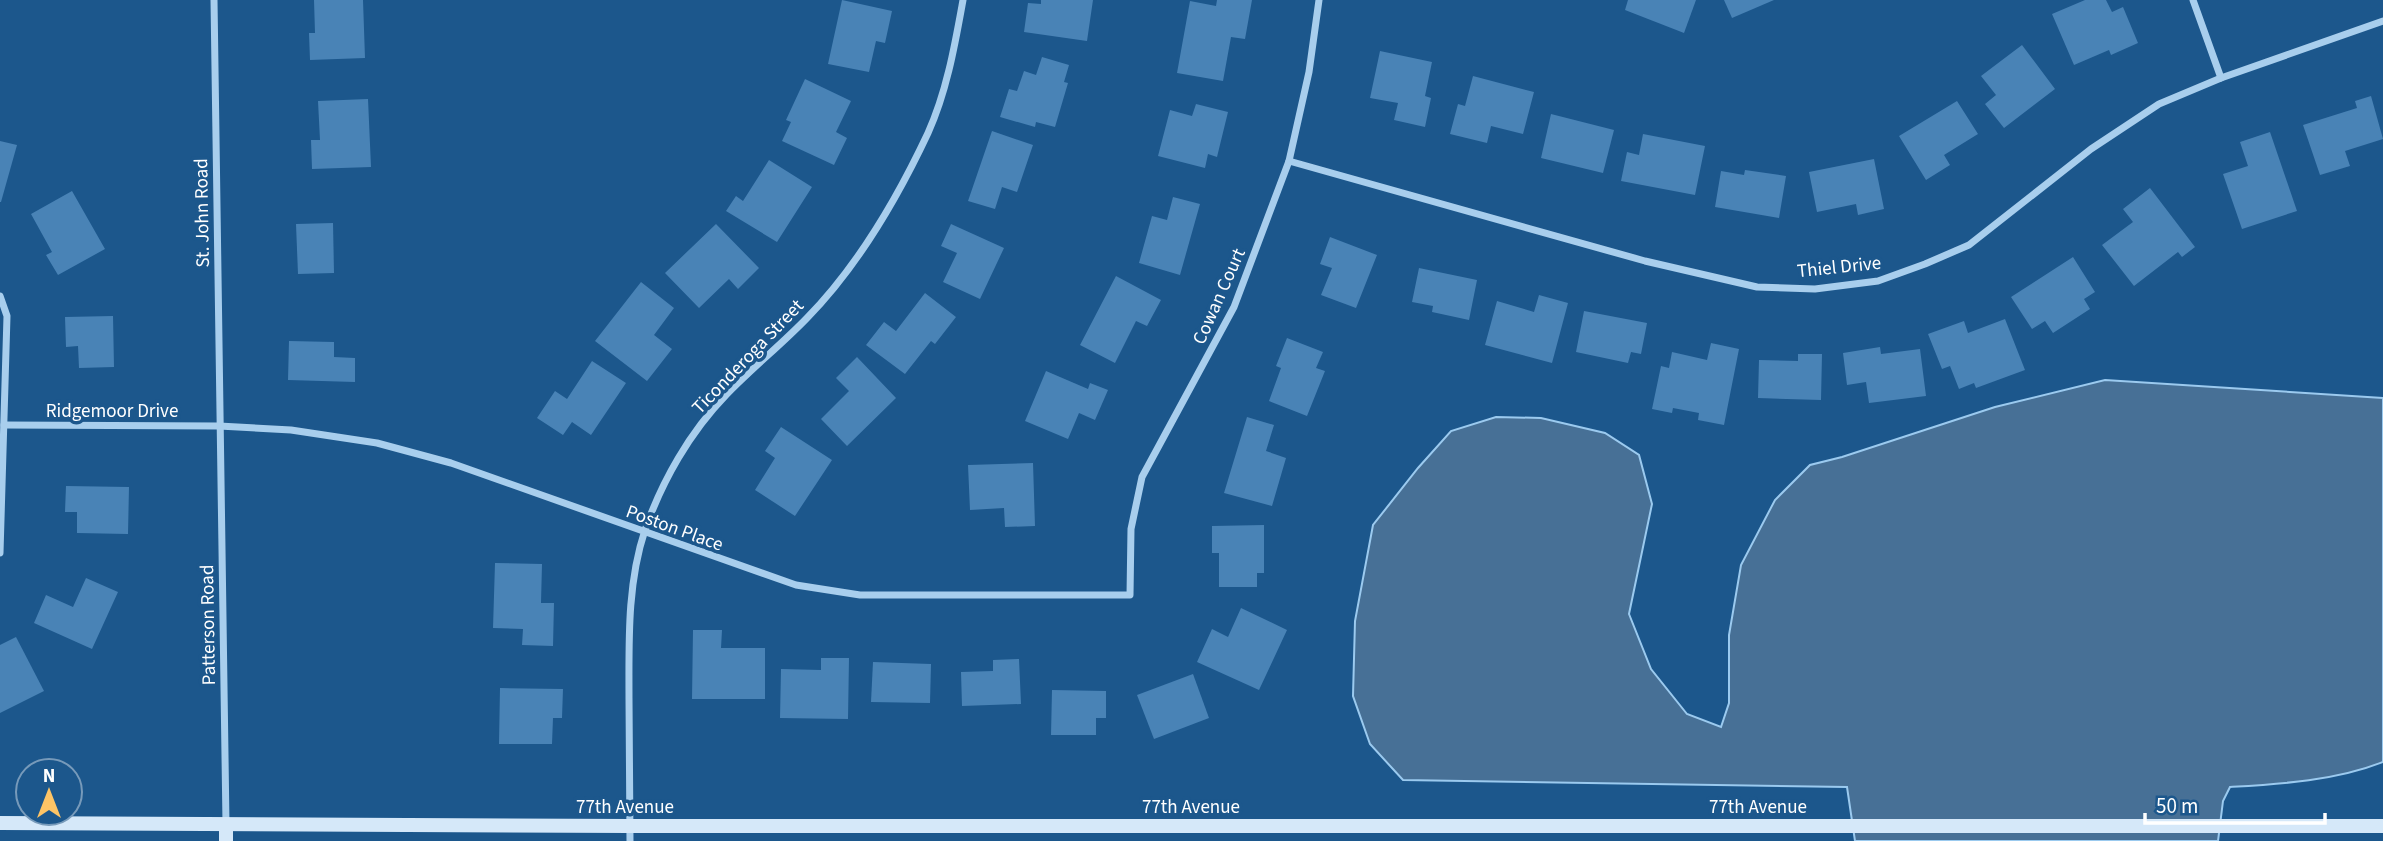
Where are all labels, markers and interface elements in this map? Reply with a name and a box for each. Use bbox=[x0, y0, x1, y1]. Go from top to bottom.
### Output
street label: St. John Road bbox=[188, 158, 217, 268]
street label: Cowan Court bbox=[1186, 244, 1253, 349]
street label: Thiel Drive bbox=[1796, 250, 1883, 285]
street label: Ticonderoga Street bbox=[686, 293, 811, 421]
street label: Ridgemoor Drive bbox=[46, 398, 178, 425]
street label: Poston Place bbox=[622, 498, 727, 558]
street label: Patterson Road bbox=[194, 564, 223, 686]
north arrow bbox=[14, 757, 84, 827]
text: N bbox=[43, 763, 55, 790]
scale bar bbox=[2145, 782, 2325, 826]
text: 50 m bbox=[2156, 791, 2198, 821]
street label: 77th Avenue bbox=[576, 794, 674, 821]
street label: 77th Avenue bbox=[1142, 794, 1240, 821]
street label: 77th Avenue bbox=[1709, 794, 1807, 821]

